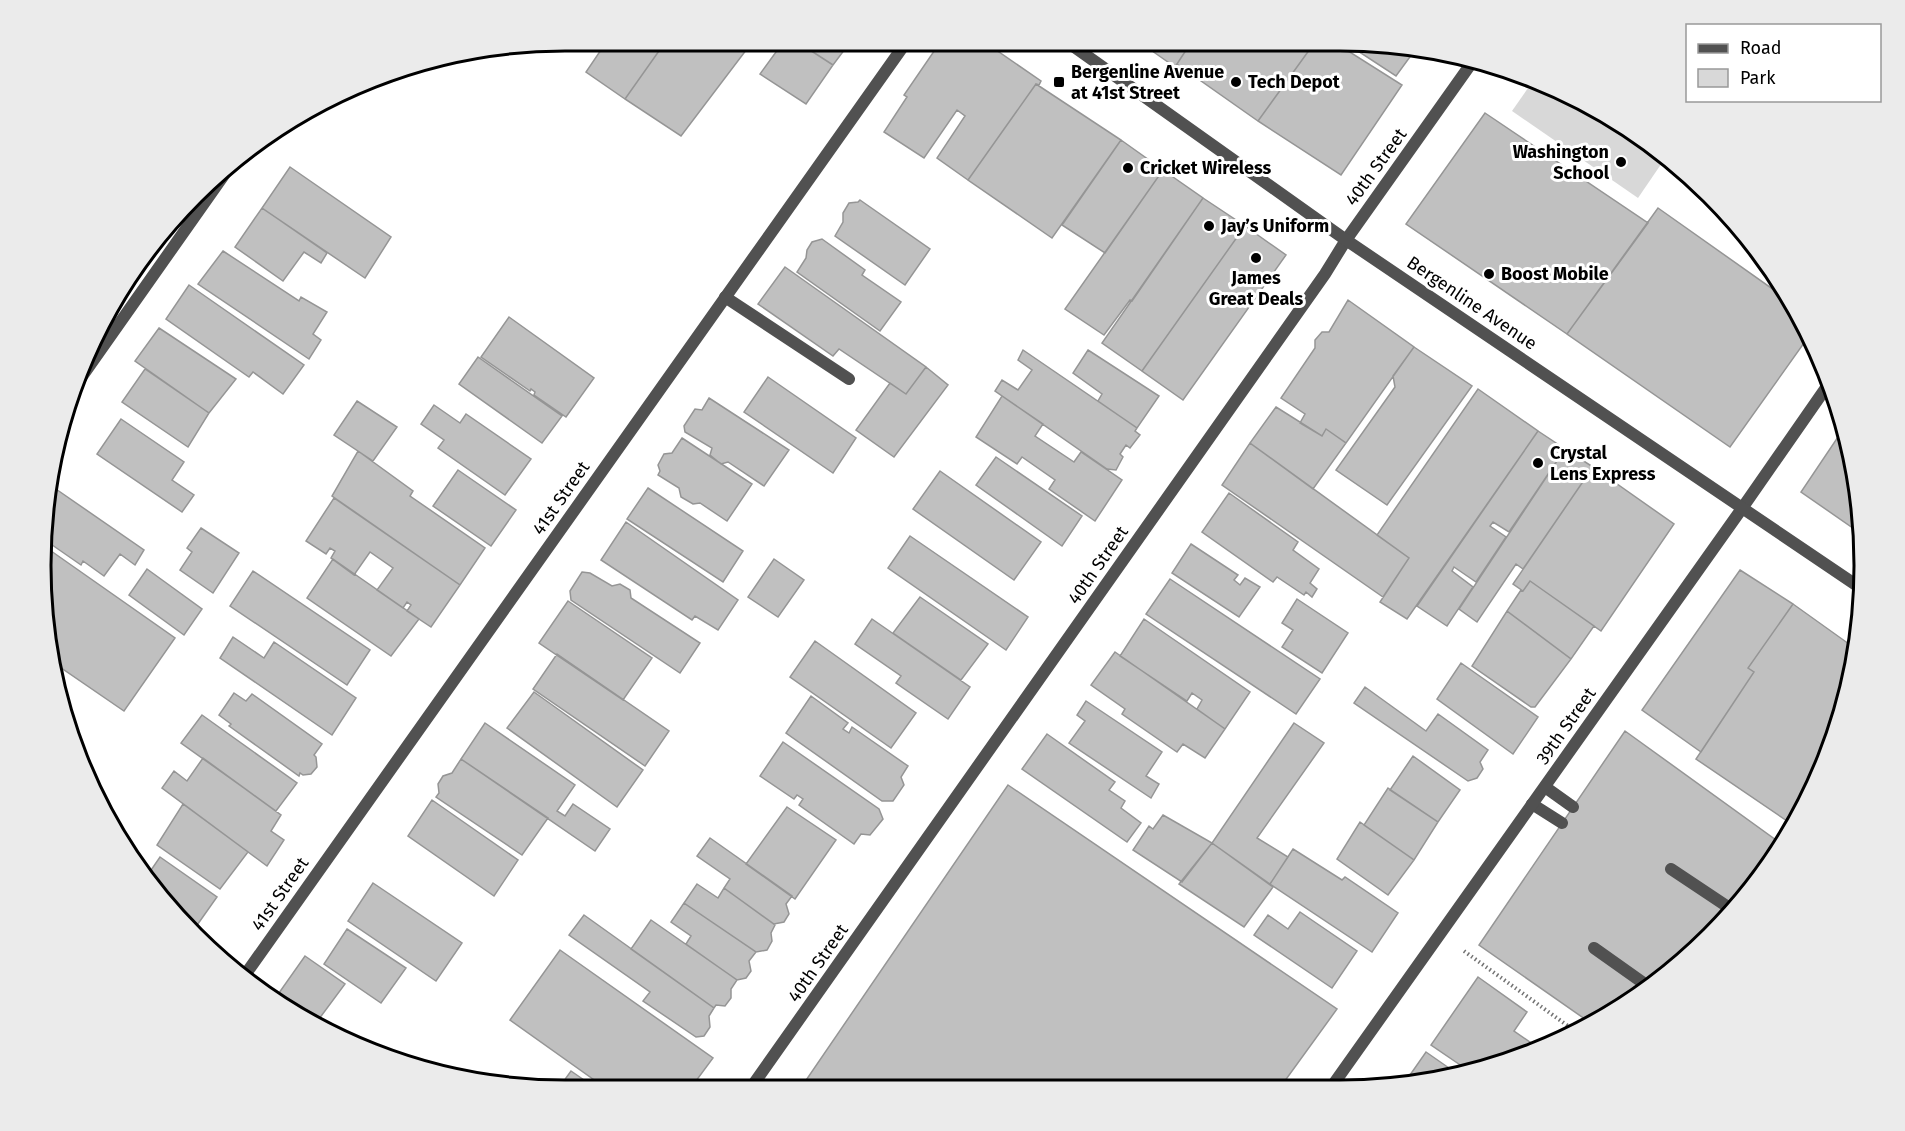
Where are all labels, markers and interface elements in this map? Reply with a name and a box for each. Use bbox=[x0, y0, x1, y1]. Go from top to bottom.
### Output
legend bbox=[1686, 24, 1881, 102]
text: Road bbox=[1740, 37, 1782, 59]
place label: Bergenline Avenue at 41st Street bbox=[1071, 61, 1224, 104]
text: Park bbox=[1740, 67, 1776, 89]
place label: Tech Depot bbox=[1248, 71, 1341, 93]
marker: Bergenline Avenue at 41st Street bbox=[1052, 75, 1066, 89]
marker: Tech Depot bbox=[1229, 75, 1243, 89]
street label: 40th Street bbox=[1341, 124, 1412, 210]
place label: Washington School bbox=[1513, 141, 1610, 184]
marker: Washington School bbox=[1614, 155, 1628, 169]
place label: Cricket Wireless bbox=[1140, 157, 1272, 179]
marker: Cricket Wireless bbox=[1121, 161, 1135, 175]
place label: Jay’s Uniform bbox=[1220, 215, 1329, 237]
marker: Jay’s Uniform bbox=[1202, 219, 1216, 233]
marker: James Great Deals bbox=[1249, 251, 1263, 265]
street label: Bergenline Avenue bbox=[1403, 251, 1541, 355]
place label: Boost Mobile bbox=[1501, 263, 1609, 285]
place label: James Great Deals bbox=[1209, 267, 1303, 310]
marker: Boost Mobile bbox=[1482, 267, 1496, 281]
place label: Crystal Lens Express bbox=[1550, 442, 1656, 485]
marker: Crystal Lens Express bbox=[1531, 456, 1545, 470]
street label: 41st Street bbox=[528, 457, 595, 539]
street label: 40th Street bbox=[1063, 521, 1133, 608]
street label: 39th Street bbox=[1532, 683, 1601, 769]
street label: 41st Street bbox=[247, 853, 314, 935]
street label: 40th Street bbox=[783, 919, 853, 1006]

